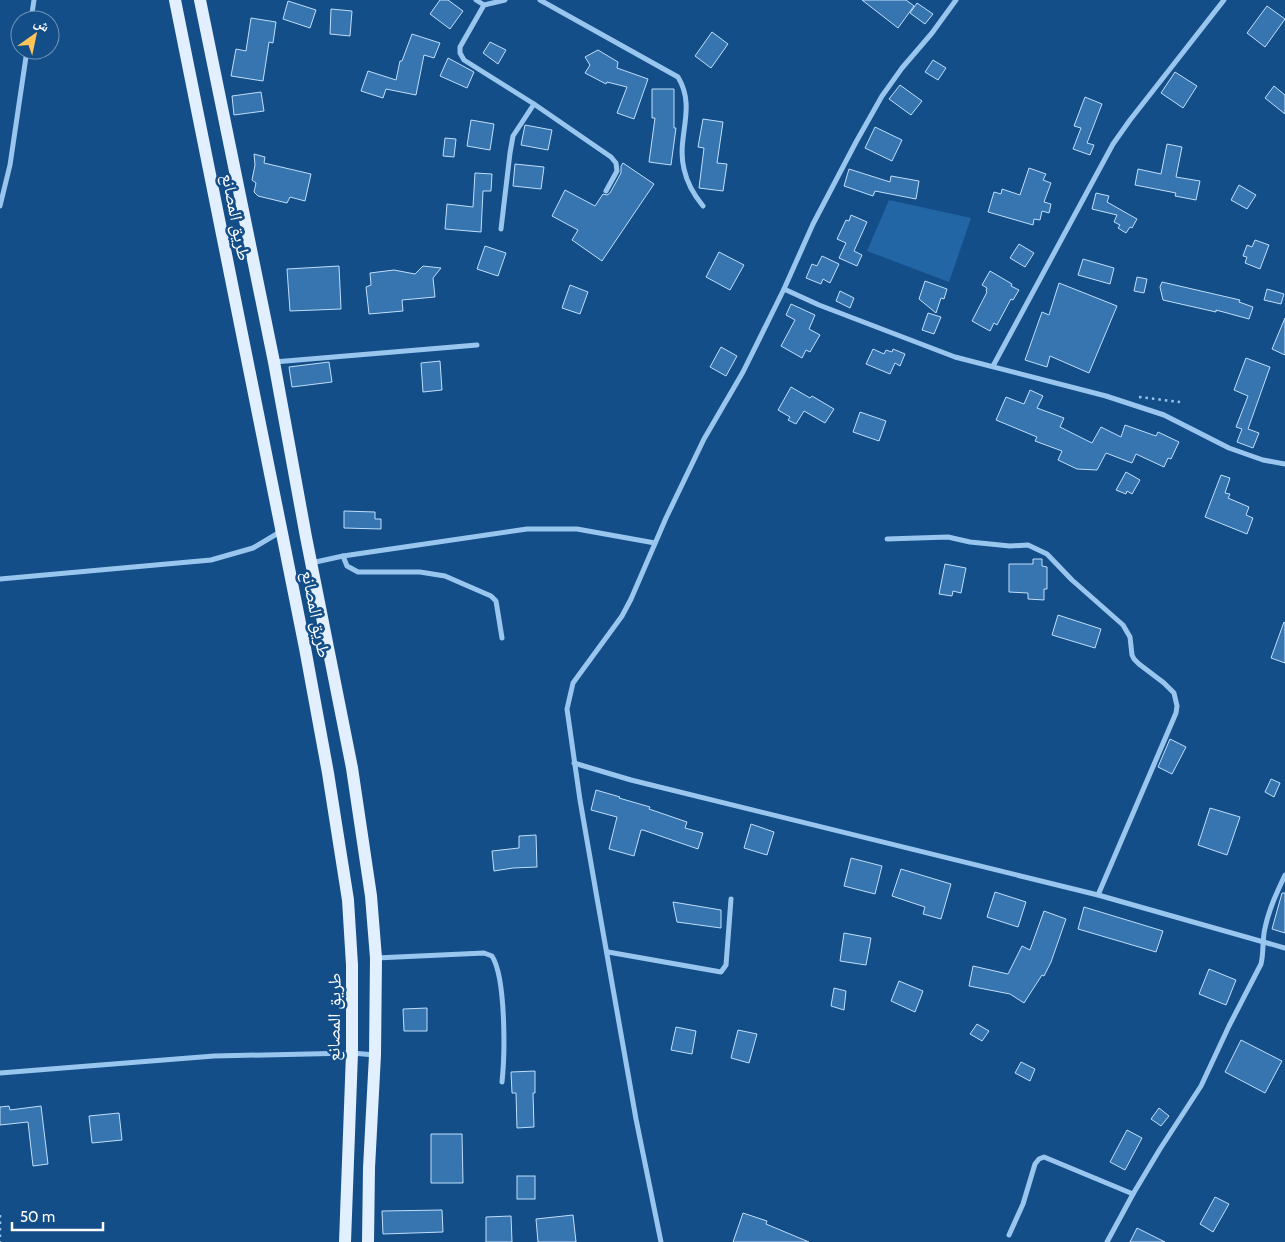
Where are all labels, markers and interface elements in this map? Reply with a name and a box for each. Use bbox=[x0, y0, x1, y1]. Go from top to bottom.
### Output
north arrow bbox=[10, 10, 60, 60]
text: ش bbox=[31, 13, 53, 36]
street label: طريق المصانع bbox=[216, 171, 255, 263]
street label: طريق المصانع bbox=[296, 568, 335, 660]
street label: طريق المصانع bbox=[322, 973, 347, 1061]
scale bar bbox=[12, 1200, 104, 1232]
text: 50 m bbox=[20, 1208, 55, 1226]

